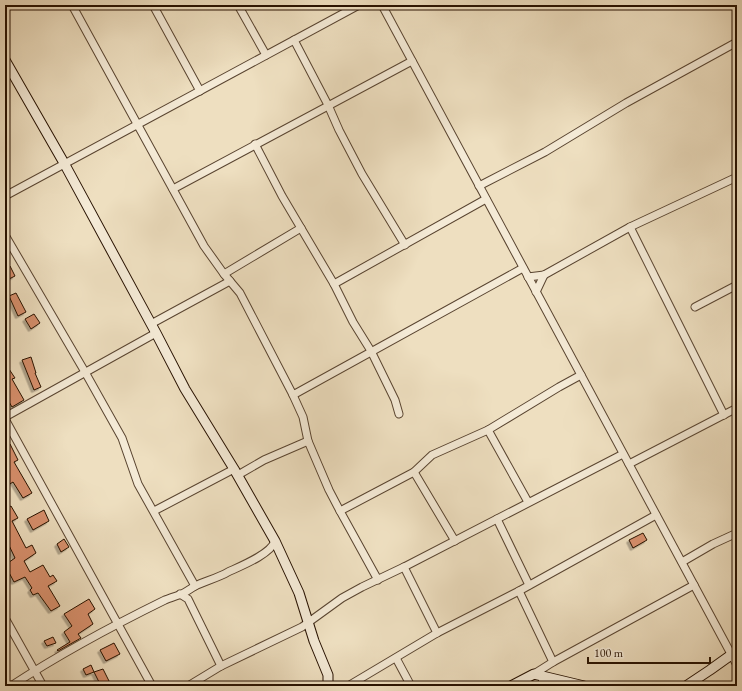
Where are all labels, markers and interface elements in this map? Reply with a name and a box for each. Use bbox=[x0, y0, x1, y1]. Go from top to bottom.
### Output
scale bar bbox=[588, 639, 710, 665]
text: 100 m bbox=[594, 645, 624, 661]

